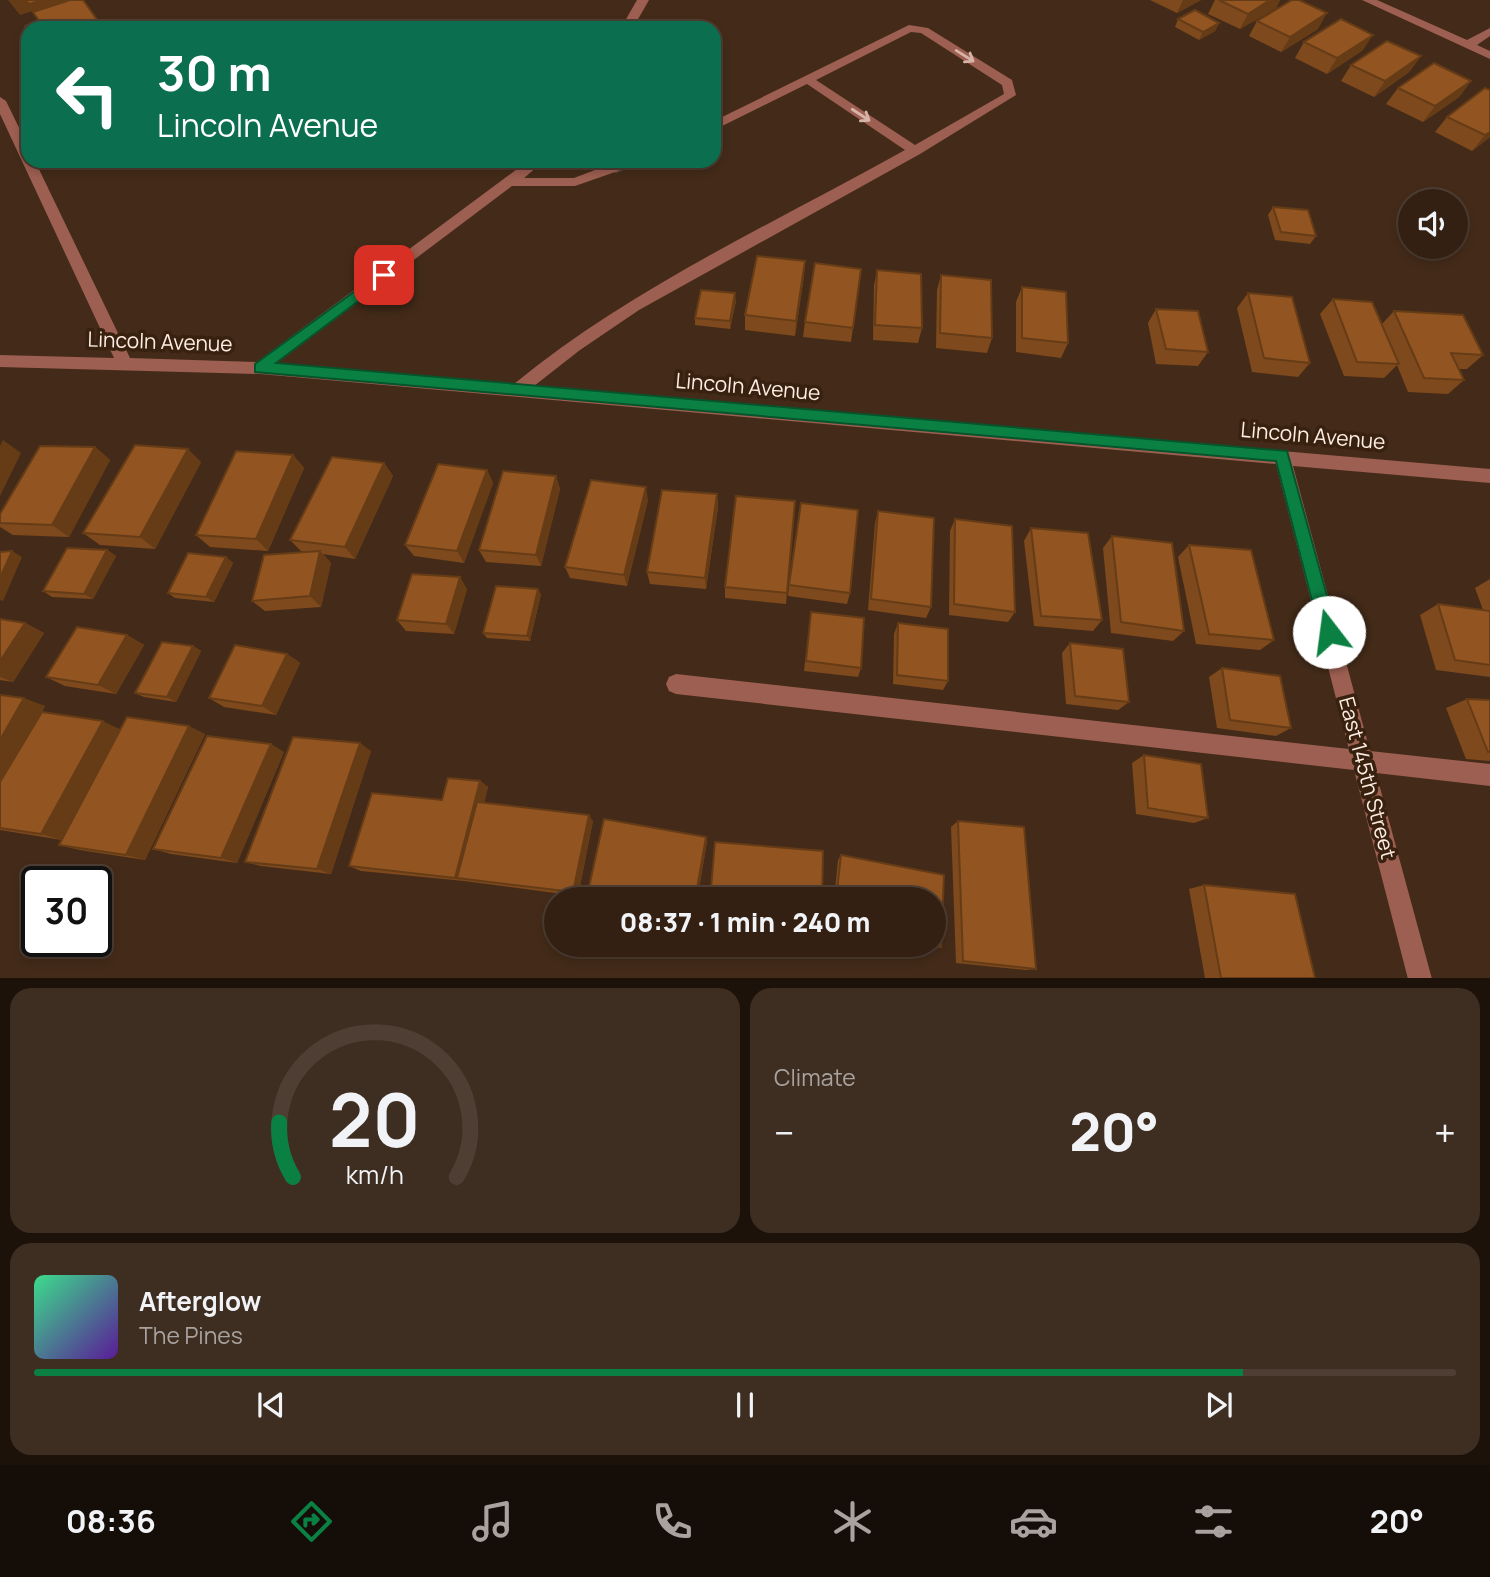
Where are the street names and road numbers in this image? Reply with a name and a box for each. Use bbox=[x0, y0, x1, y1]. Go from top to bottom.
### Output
street label: Lincoln Avenue bbox=[87, 324, 233, 358]
street label: Lincoln Avenue bbox=[675, 366, 822, 406]
street label: Lincoln Avenue bbox=[1240, 415, 1387, 455]
street label: East 145th Street bbox=[1333, 694, 1403, 862]

